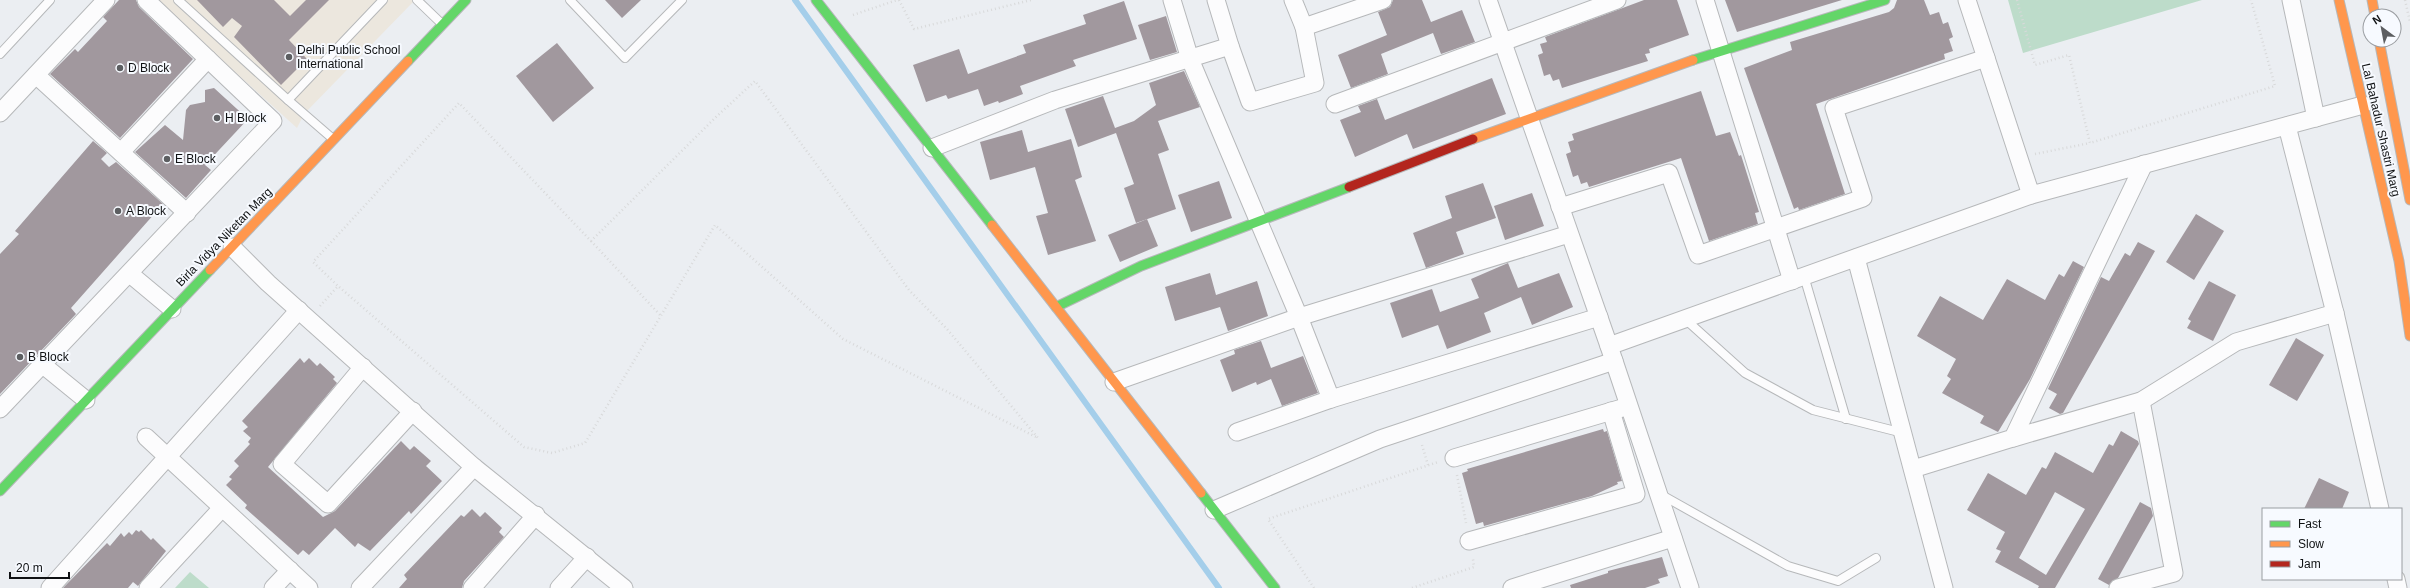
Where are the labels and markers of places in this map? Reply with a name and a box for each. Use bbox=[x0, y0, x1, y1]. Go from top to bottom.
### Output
place label: Delhi Public School International bbox=[297, 43, 400, 71]
marker: Delhi Public School International bbox=[284, 52, 294, 62]
place label: D Block bbox=[128, 61, 170, 75]
marker: D Block bbox=[115, 63, 125, 73]
place label: H Block bbox=[225, 111, 267, 125]
marker: H Block bbox=[212, 113, 222, 123]
place label: E Block bbox=[175, 152, 217, 166]
marker: E Block bbox=[162, 154, 172, 164]
place label: A Block bbox=[126, 204, 167, 218]
marker: A Block bbox=[113, 206, 123, 216]
place label: B Block bbox=[28, 350, 70, 364]
marker: B Block bbox=[15, 352, 25, 362]

